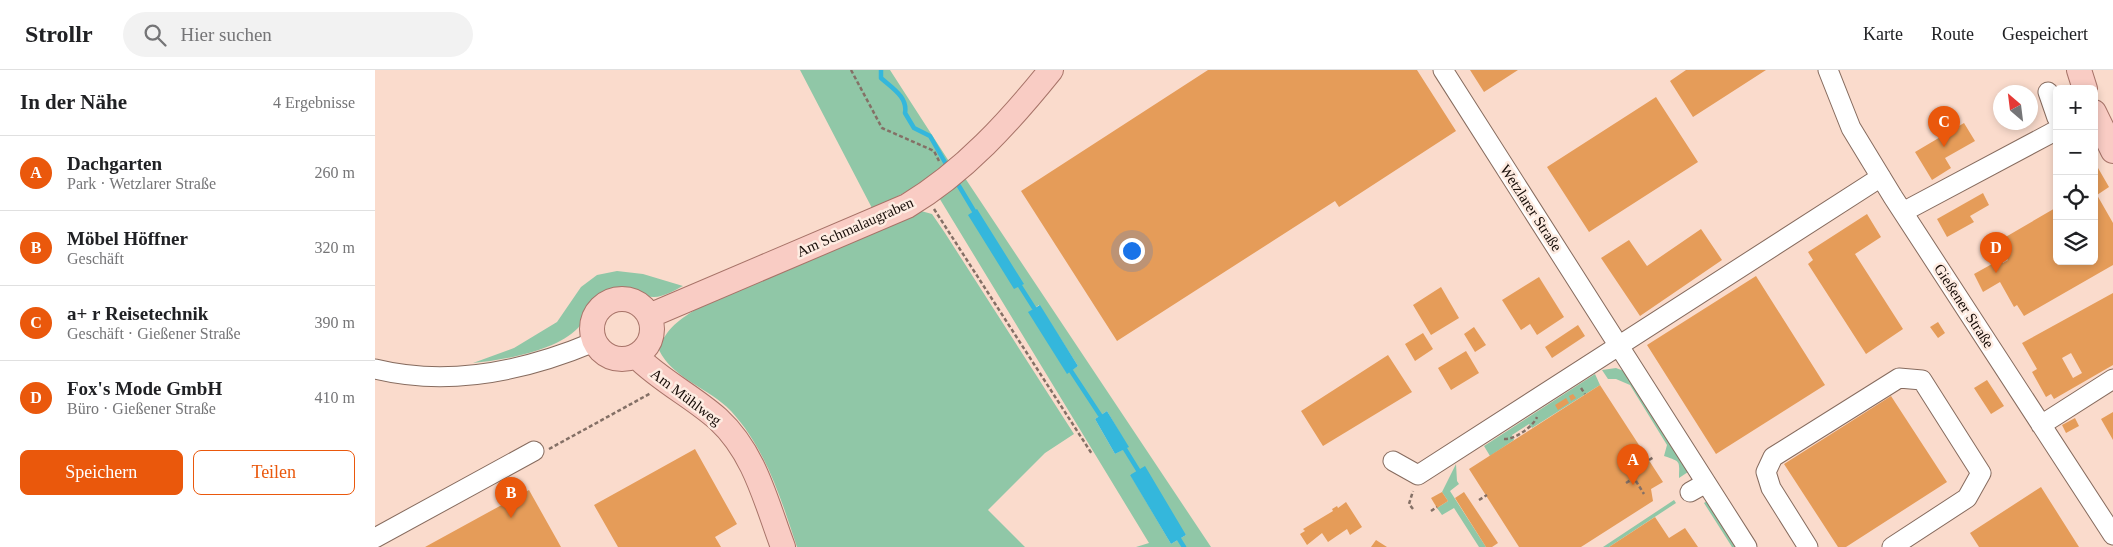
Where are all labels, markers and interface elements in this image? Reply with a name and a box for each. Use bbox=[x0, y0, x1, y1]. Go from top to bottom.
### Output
search box bbox=[123, 12, 473, 57]
text: Strollr bbox=[25, 21, 93, 47]
icon: search bbox=[141, 21, 169, 49]
text: Hier suchen bbox=[181, 24, 272, 45]
text: Karte bbox=[1863, 24, 1903, 44]
text: Route bbox=[1931, 24, 1974, 44]
text: Gespeichert bbox=[2002, 24, 2088, 44]
north arrow bbox=[1993, 85, 2038, 130]
map controls bbox=[2053, 85, 2098, 265]
button: + bbox=[2053, 85, 2098, 130]
text: In der Nähe bbox=[20, 90, 127, 114]
text: 4 Ergebnisse bbox=[273, 94, 355, 111]
pin: C bbox=[1928, 106, 1960, 147]
button: − bbox=[2053, 130, 2098, 175]
text: Dachgarten bbox=[67, 153, 162, 174]
street label: Wetzlarer Straße bbox=[1497, 162, 1565, 255]
text: A bbox=[30, 164, 42, 181]
text: 260 m bbox=[315, 164, 355, 181]
text: Park · Wetzlarer Straße bbox=[67, 175, 216, 192]
button: locate bbox=[2053, 175, 2098, 220]
street label: Am Schmalaugraben bbox=[794, 194, 916, 260]
button: layers bbox=[2053, 220, 2098, 265]
text: Möbel Höffner bbox=[67, 228, 188, 249]
pin: D bbox=[1980, 232, 2012, 273]
your location bbox=[1119, 238, 1145, 264]
text: B bbox=[31, 239, 41, 256]
text: 320 m bbox=[315, 239, 355, 256]
text: Geschäft bbox=[67, 250, 124, 267]
street label: Gießener Straße bbox=[1931, 261, 1997, 351]
text: a+ r Reisetechnik bbox=[67, 303, 208, 324]
text: C bbox=[30, 314, 42, 331]
text: 390 m bbox=[315, 314, 355, 331]
text: Geschäft · Gießener Straße bbox=[67, 325, 241, 342]
street label: Am Mühlweg bbox=[648, 365, 725, 429]
text: Fox's Mode GmbH bbox=[67, 378, 222, 399]
text: D bbox=[30, 389, 42, 406]
text: 410 m bbox=[315, 389, 355, 406]
text: Büro · Gießener Straße bbox=[67, 400, 216, 417]
pin: A bbox=[1617, 444, 1649, 485]
button: Speichern bbox=[20, 450, 183, 495]
button: Teilen bbox=[193, 450, 355, 495]
pin: B bbox=[495, 477, 527, 518]

